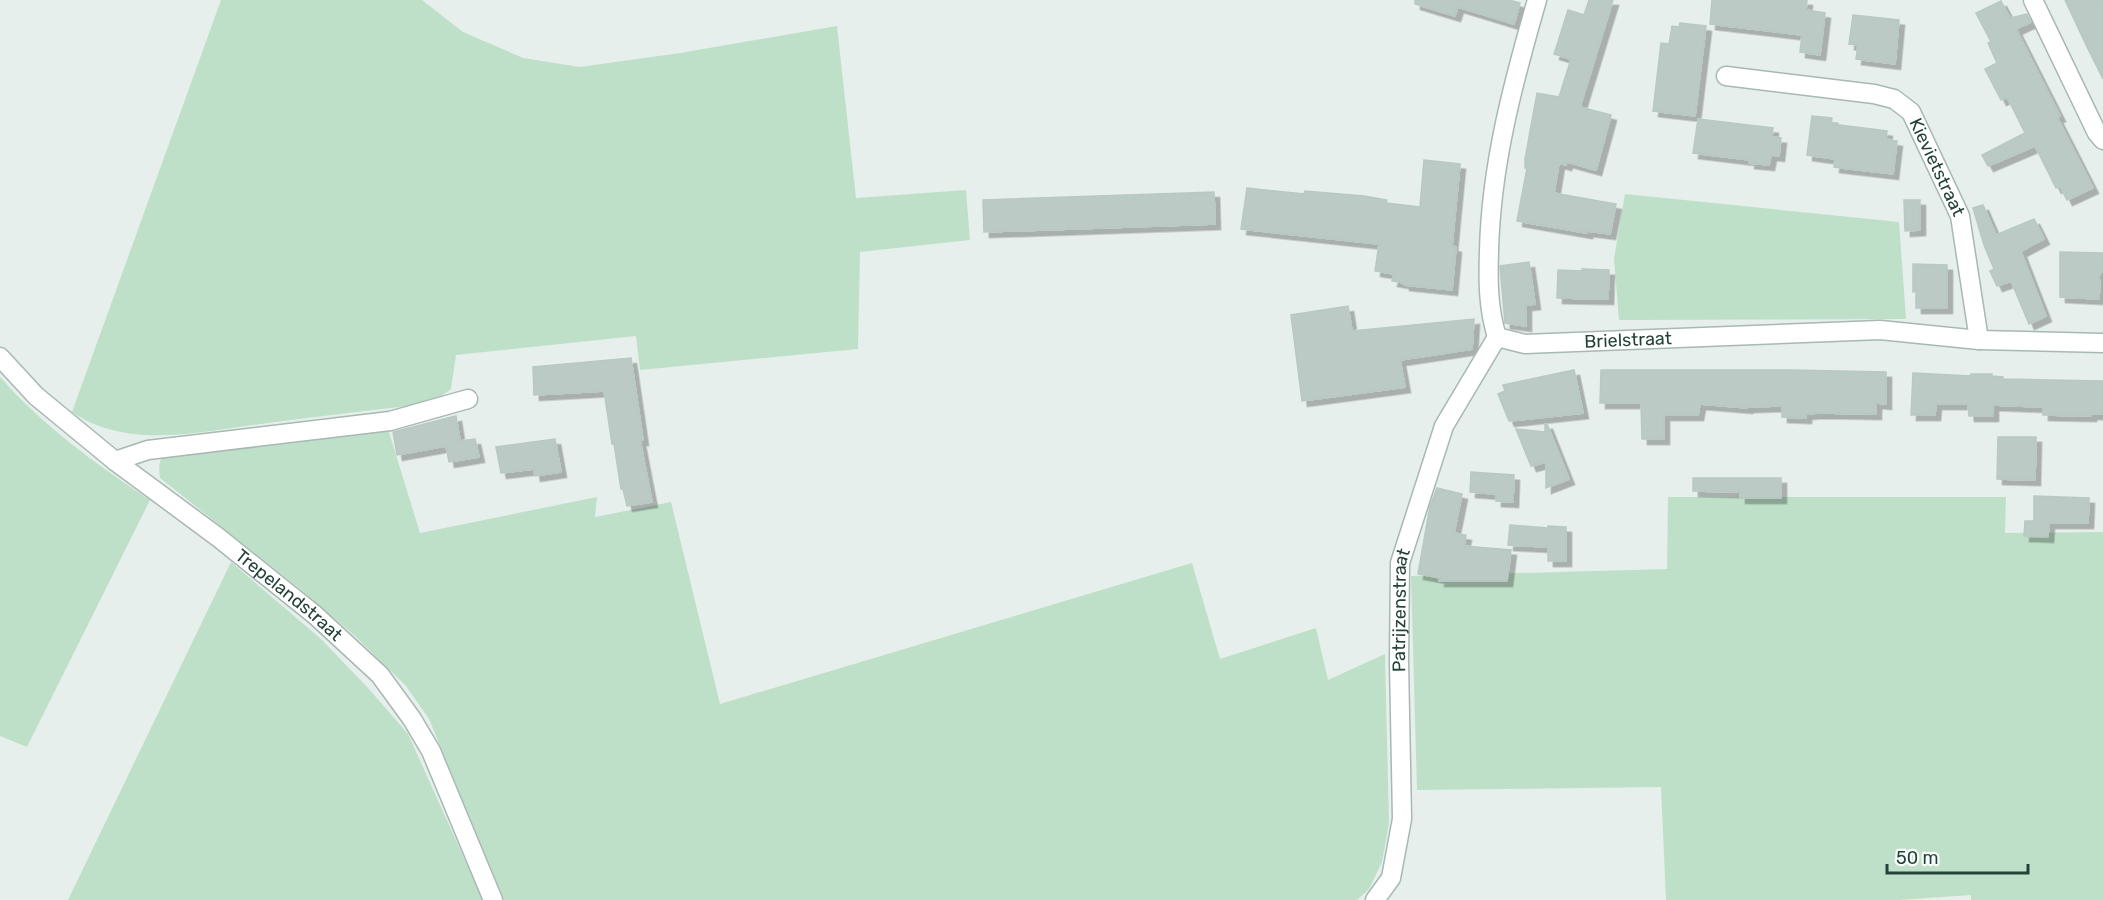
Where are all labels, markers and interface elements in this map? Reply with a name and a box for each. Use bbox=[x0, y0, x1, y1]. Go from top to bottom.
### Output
street label: Kievietstraat bbox=[1904, 114, 1970, 220]
street label: Brielstraat bbox=[1584, 327, 1672, 353]
street label: Trepelandstraat bbox=[231, 544, 347, 646]
street label: Patrijzenstraat bbox=[1388, 546, 1415, 672]
scale bar bbox=[1887, 837, 2028, 875]
text: 50 m bbox=[1896, 847, 1939, 869]

